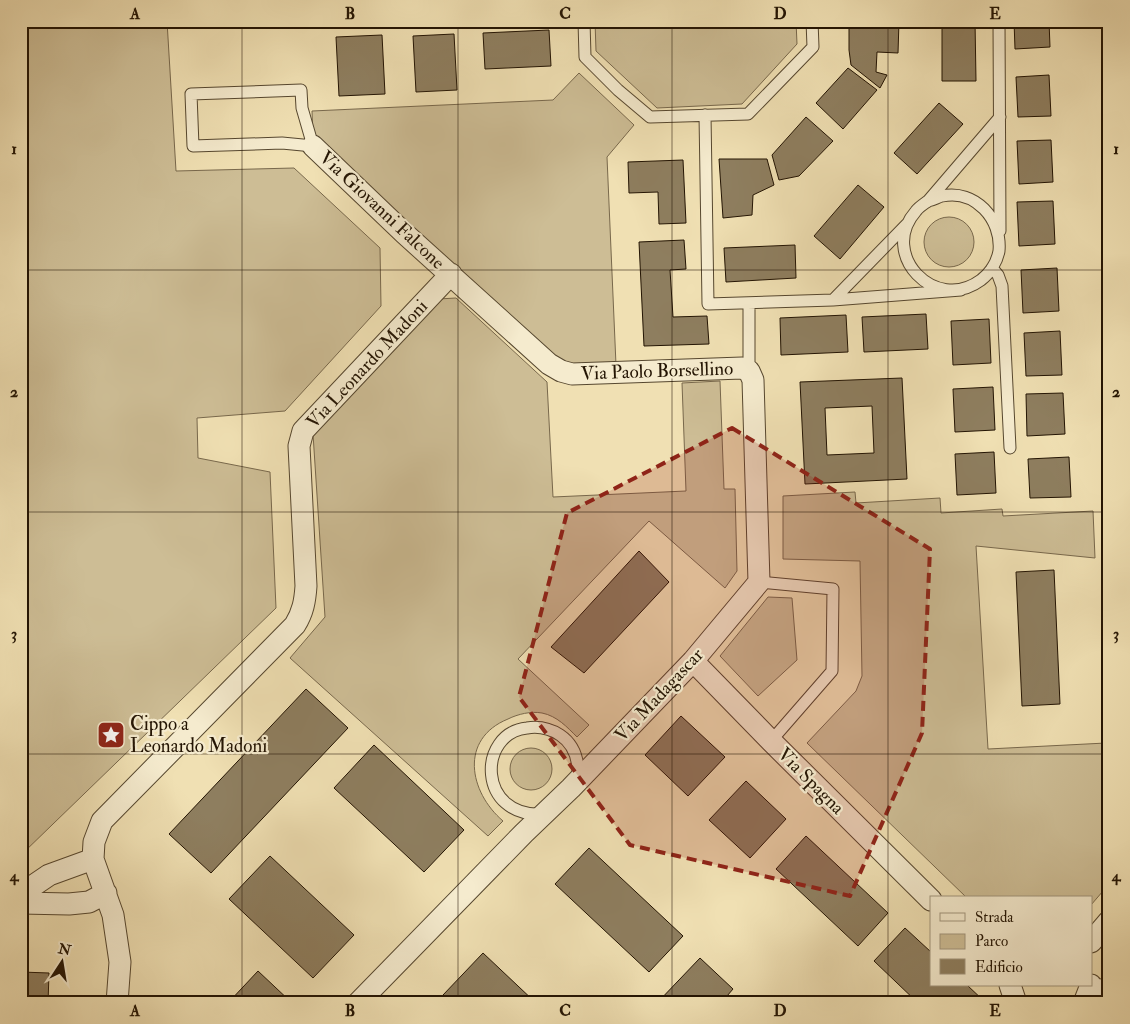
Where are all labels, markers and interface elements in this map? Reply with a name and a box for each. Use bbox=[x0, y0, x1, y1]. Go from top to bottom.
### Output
text: A bbox=[129, 4, 141, 24]
text: B bbox=[345, 4, 355, 24]
text: C bbox=[559, 4, 571, 24]
text: D bbox=[773, 4, 787, 24]
text: E bbox=[989, 4, 1001, 24]
text: 1 bbox=[11, 139, 17, 159]
text: 1 bbox=[1113, 139, 1119, 159]
street label: Via Giovanni Falcone bbox=[314, 146, 450, 274]
street label: Via Leonardo Madoni bbox=[301, 295, 433, 433]
street label: Via Paolo Borsellino bbox=[580, 356, 734, 386]
text: 2 bbox=[10, 382, 18, 402]
text: 2 bbox=[1112, 382, 1120, 402]
text: 3 bbox=[11, 624, 17, 644]
text: 3 bbox=[1113, 624, 1119, 644]
street label: Via Madagascar bbox=[609, 643, 709, 747]
place label: Cippo a Leonardo Madoni bbox=[130, 712, 267, 758]
place icon: Cippo a Leonardo Madoni bbox=[96, 720, 126, 750]
street label: Via Spagna bbox=[772, 742, 850, 820]
text: 4 bbox=[9, 866, 20, 886]
text: 4 bbox=[1111, 866, 1122, 886]
legend bbox=[930, 896, 1092, 986]
text: Strada bbox=[975, 908, 1014, 927]
text: Parco bbox=[975, 932, 1008, 951]
north arrow bbox=[38, 936, 88, 986]
text: N bbox=[56, 940, 73, 959]
text: Edificio bbox=[975, 958, 1023, 977]
text: A bbox=[129, 1001, 141, 1021]
text: B bbox=[345, 1001, 355, 1021]
text: C bbox=[559, 1001, 571, 1021]
text: D bbox=[773, 1001, 787, 1021]
text: E bbox=[989, 1001, 1001, 1021]

